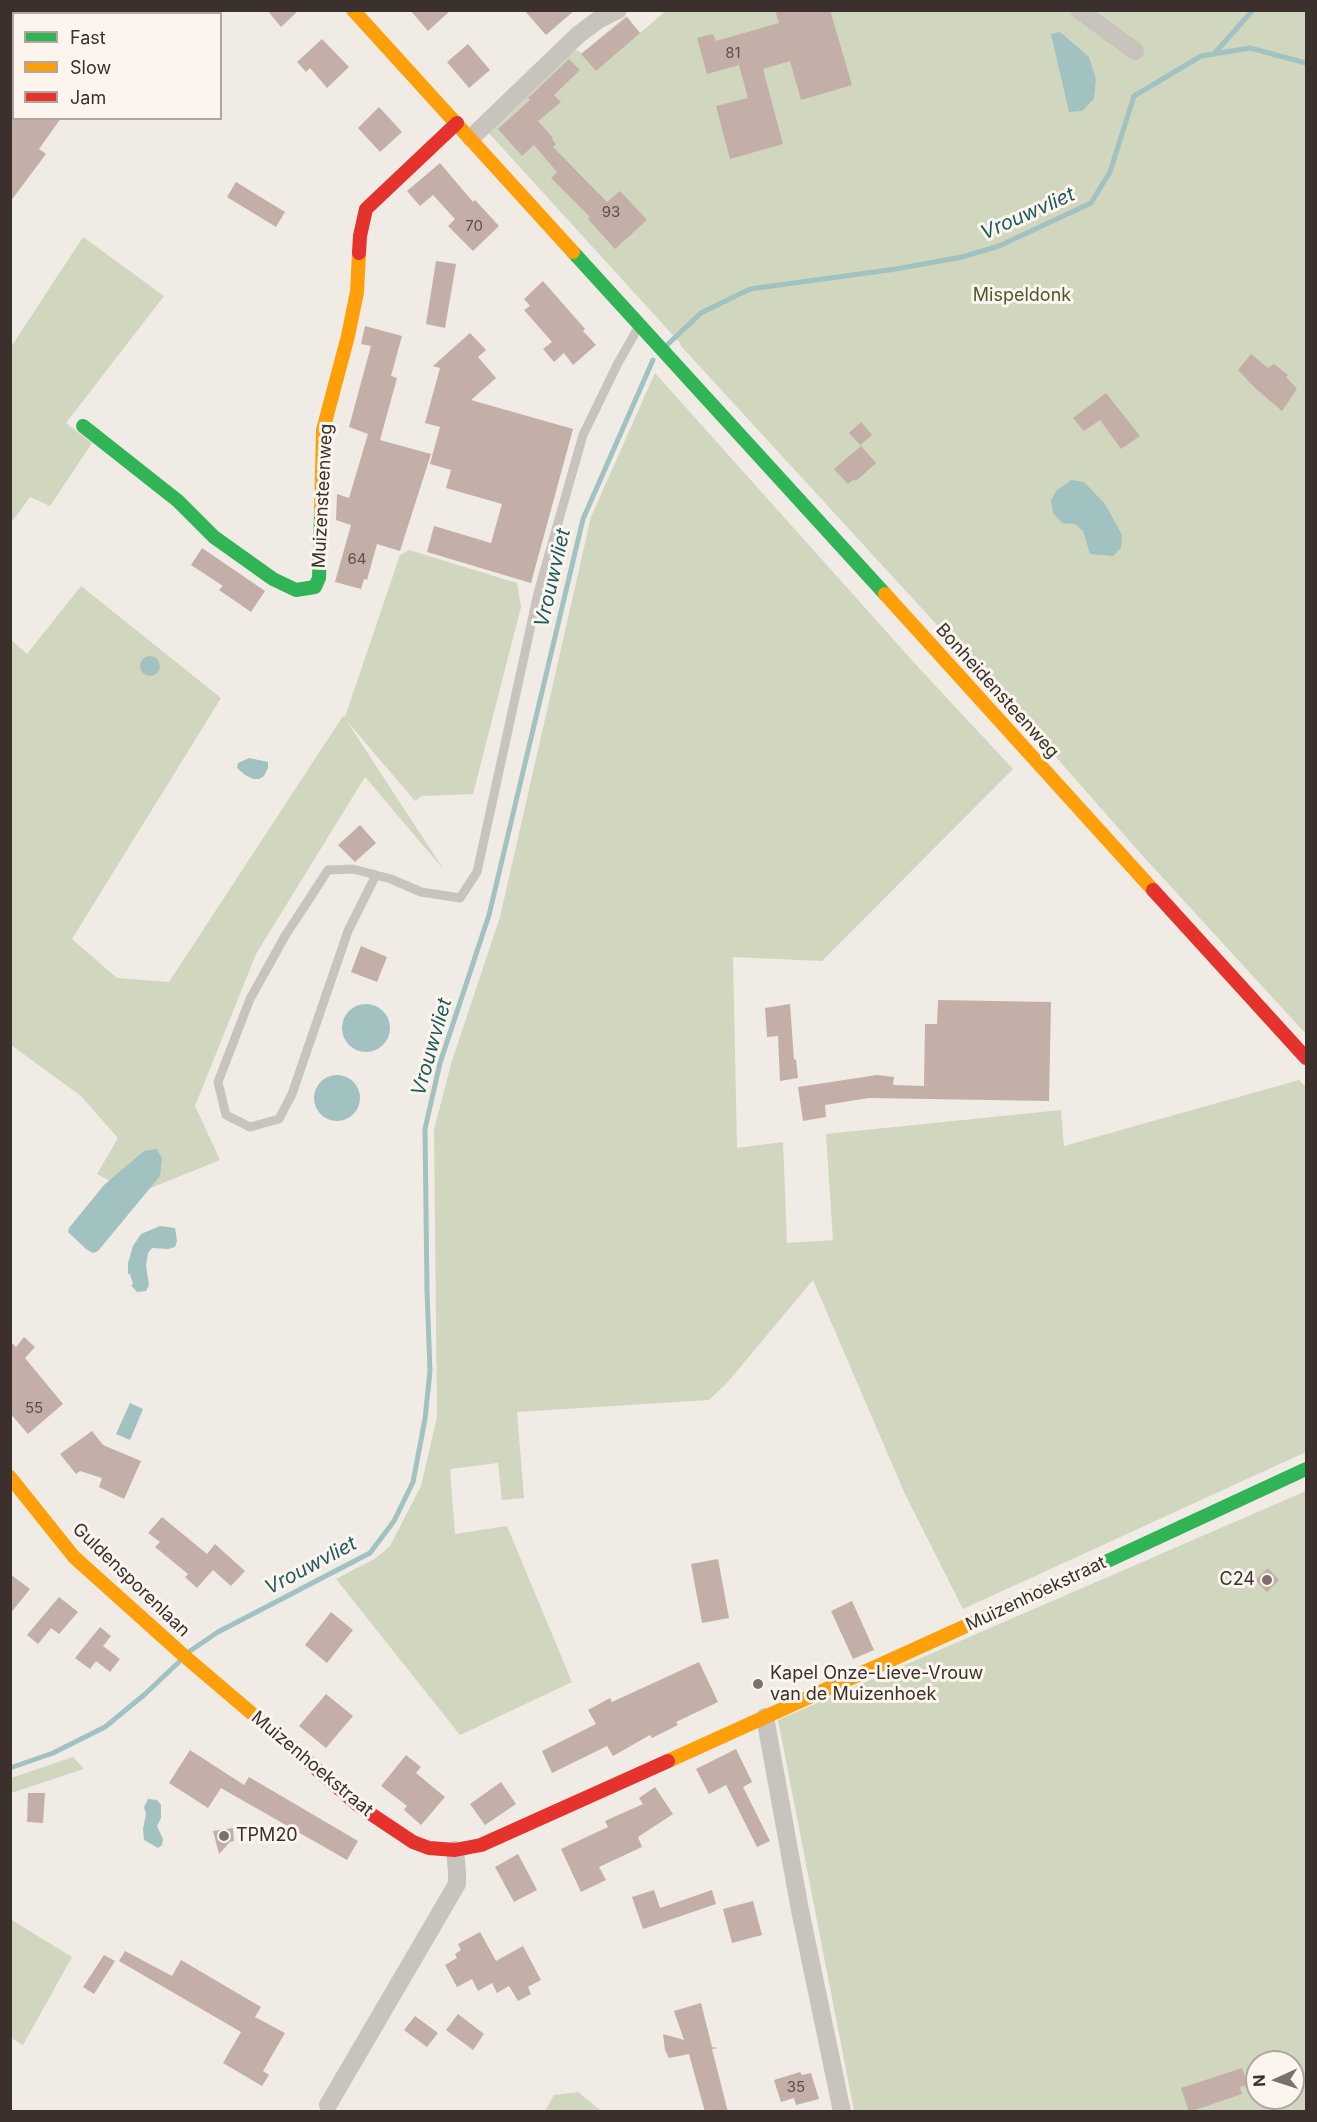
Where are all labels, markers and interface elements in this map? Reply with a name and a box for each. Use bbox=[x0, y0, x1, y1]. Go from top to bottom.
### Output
legend bbox=[12, 12, 222, 120]
text: Fast bbox=[70, 27, 106, 48]
house number: 81 bbox=[725, 44, 741, 62]
text: Slow bbox=[70, 57, 111, 78]
text: Jam bbox=[70, 87, 106, 108]
water label: Vrouwvliet bbox=[977, 183, 1079, 245]
house number: 93 bbox=[602, 203, 620, 221]
house number: 70 bbox=[465, 217, 483, 235]
park label: Mispeldonk bbox=[973, 285, 1071, 307]
street label: Muizensteenweg bbox=[308, 423, 338, 569]
water label: Vrouwvliet bbox=[530, 526, 576, 630]
house number: 64 bbox=[348, 550, 366, 568]
street label: Bonheidensteenweg bbox=[931, 619, 1063, 763]
water label: Vrouwvliet bbox=[407, 995, 457, 1099]
house number: 55 bbox=[25, 1399, 43, 1417]
street label: Guldensporenlaan bbox=[68, 1518, 194, 1642]
water label: Vrouwvliet bbox=[261, 1532, 361, 1600]
street label: Muizenhoekstraat bbox=[962, 1552, 1110, 1636]
place label: C24 bbox=[1220, 1569, 1255, 1591]
marker: C24 bbox=[1260, 1573, 1274, 1587]
place label: Kapel Onze-Lieve-Vrouw van de Muizenhoek bbox=[770, 1663, 983, 1706]
marker: Kapel Onze-Lieve-Vrouw van de Muizenhoek bbox=[751, 1677, 765, 1691]
street label: Muizenhoekstraat bbox=[247, 1707, 377, 1821]
place label: TPM20 bbox=[236, 1825, 298, 1847]
marker: TPM20 bbox=[217, 1829, 231, 1843]
north arrow bbox=[1245, 2050, 1305, 2110]
text: N bbox=[1249, 2074, 1269, 2087]
house number: 35 bbox=[787, 2078, 805, 2096]

